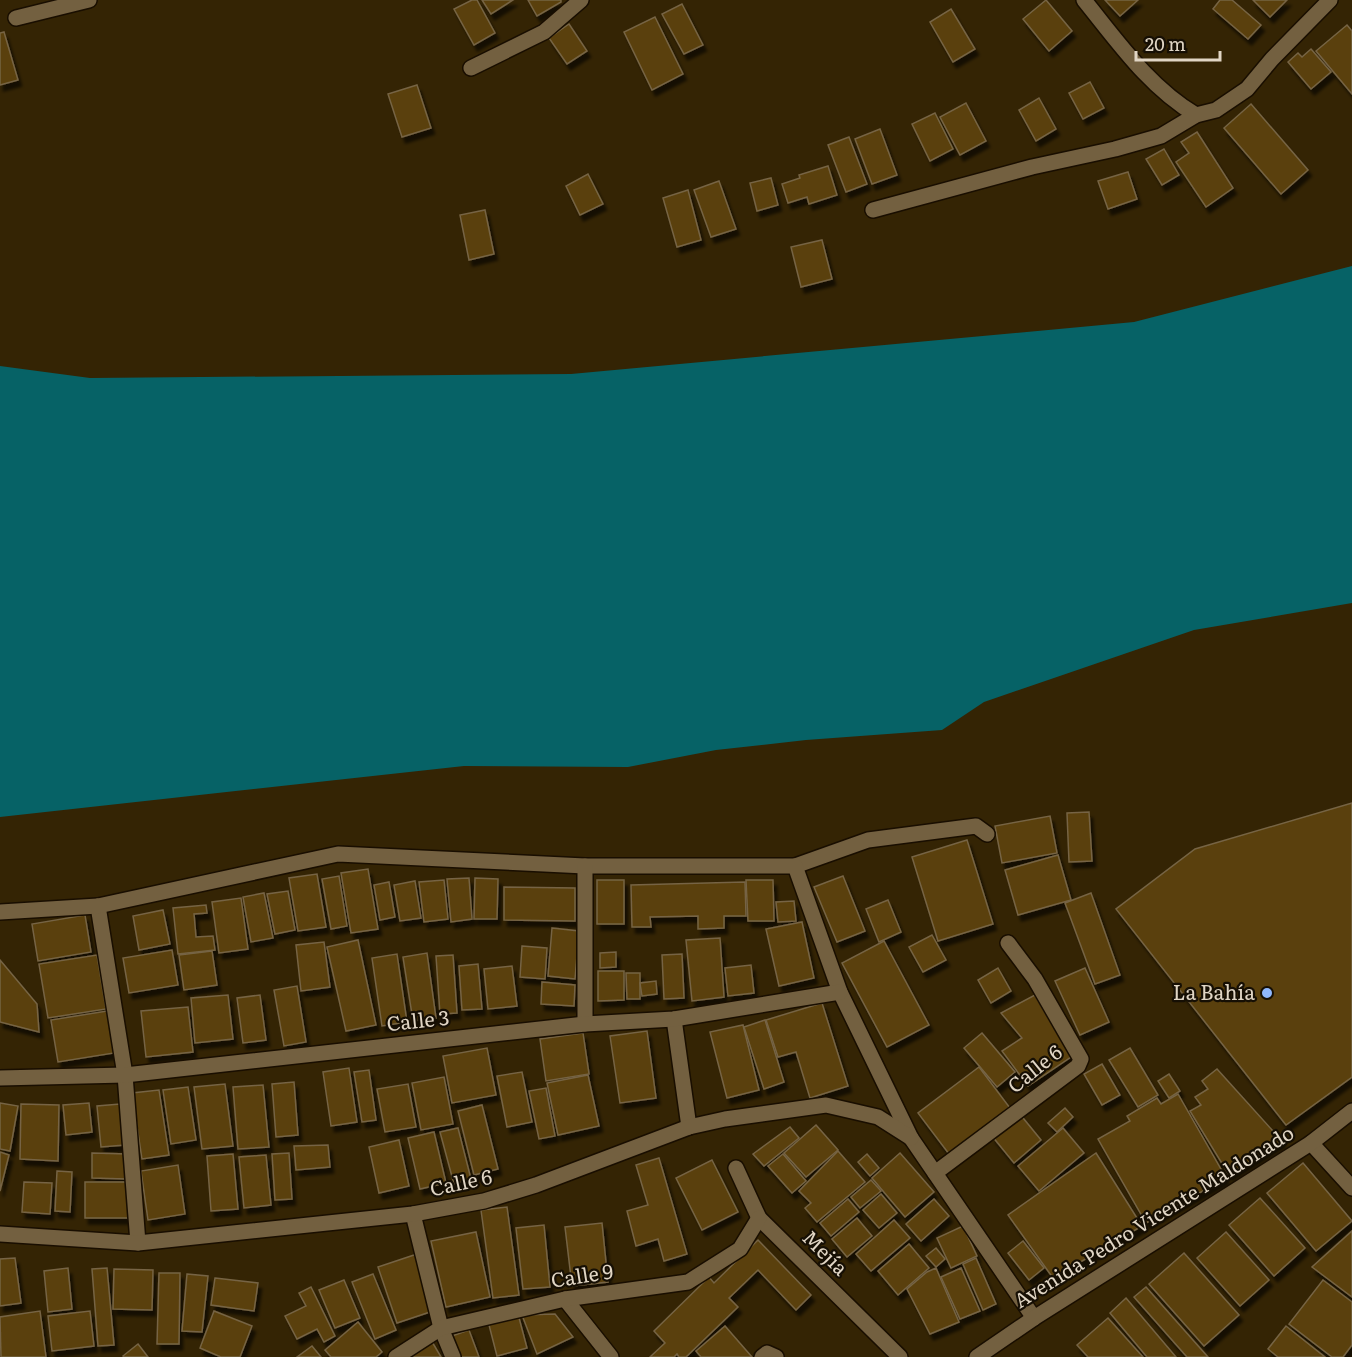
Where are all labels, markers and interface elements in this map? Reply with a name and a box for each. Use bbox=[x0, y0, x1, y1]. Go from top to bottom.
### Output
scale bar bbox=[1136, 24, 1220, 62]
text: 20 m bbox=[1145, 30, 1186, 57]
place label: La Bahía bbox=[1173, 976, 1255, 1006]
marker: La Bahía bbox=[1260, 986, 1274, 1000]
street label: Calle 3 bbox=[385, 1001, 451, 1037]
street label: Calle 6 bbox=[1000, 1036, 1068, 1099]
street label: Avenida Pedro Vicente Maldonado bbox=[1007, 1116, 1299, 1314]
street label: Calle 6 bbox=[427, 1160, 495, 1202]
street label: Mejía bbox=[797, 1222, 856, 1281]
street label: Calle 9 bbox=[548, 1254, 615, 1294]

